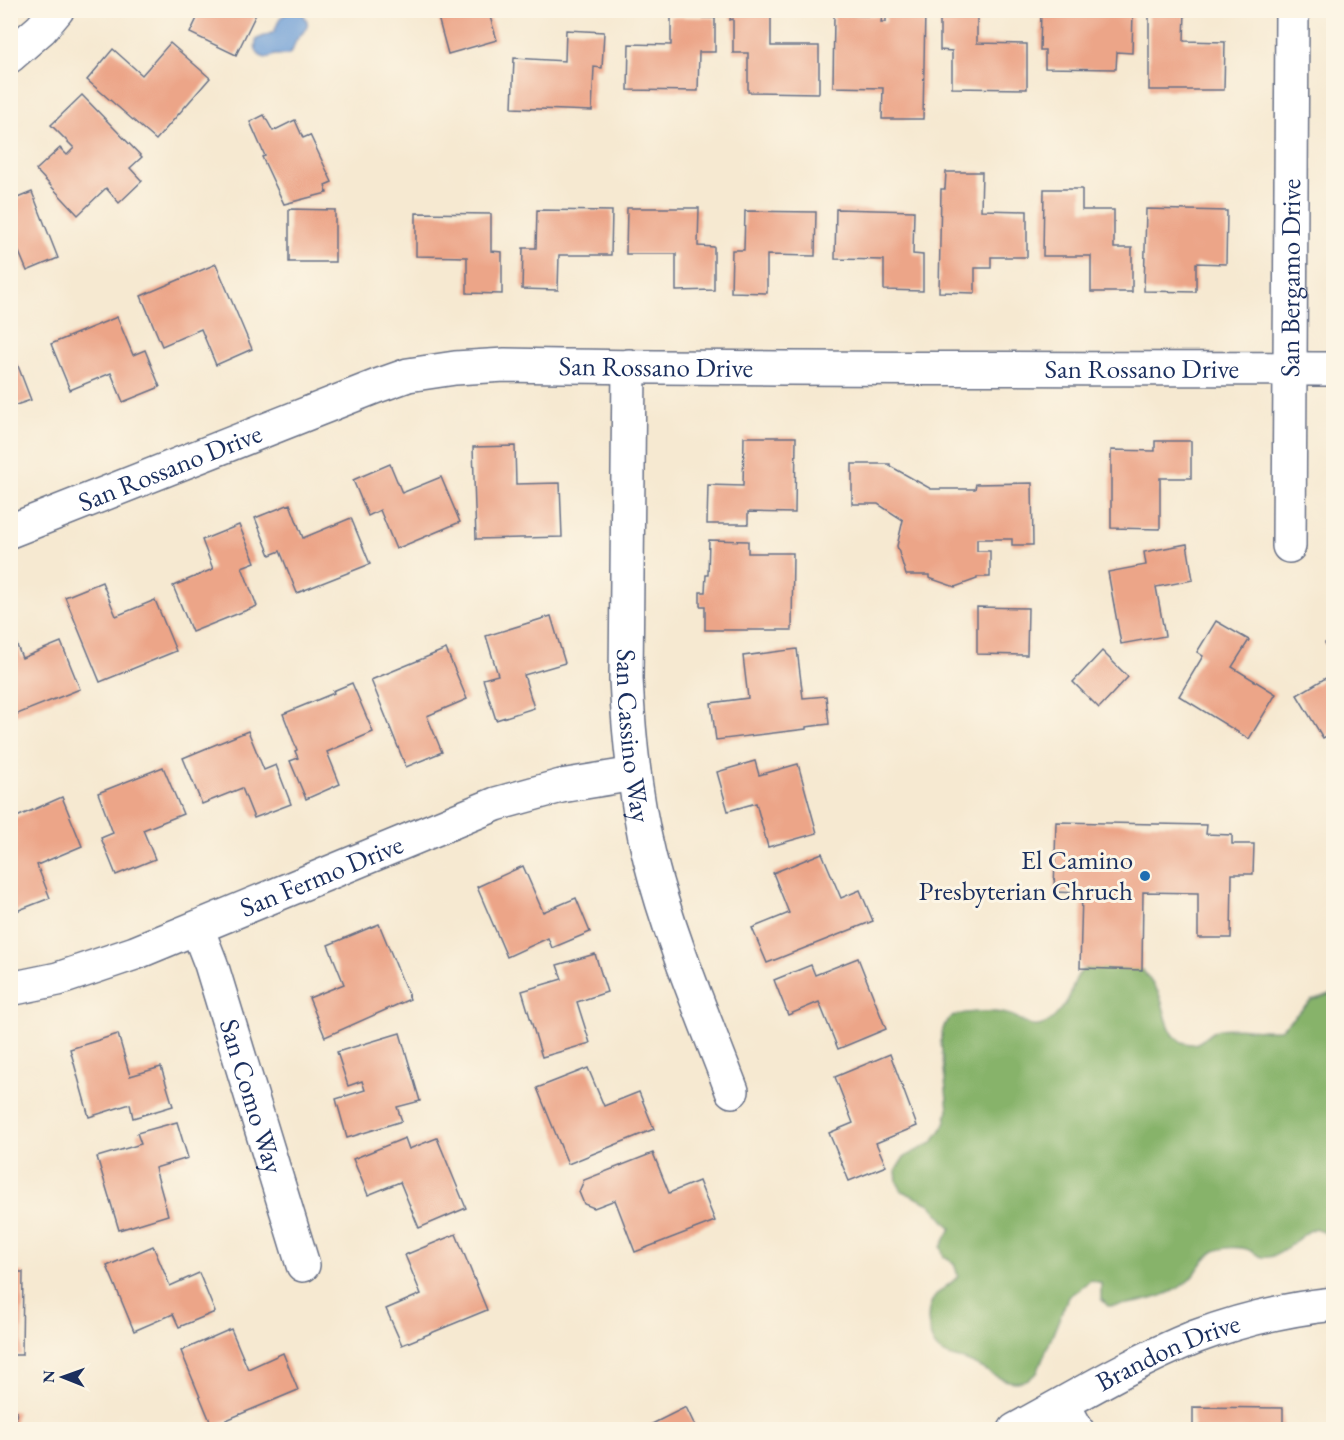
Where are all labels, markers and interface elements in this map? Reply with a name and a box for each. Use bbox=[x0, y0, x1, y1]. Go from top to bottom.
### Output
street label: San Bergamo Drive bbox=[1272, 179, 1308, 377]
street label: San Rossano Drive bbox=[558, 348, 753, 385]
street label: San Rossano Drive bbox=[1044, 351, 1239, 386]
street label: San Rossano Drive bbox=[73, 415, 267, 519]
street label: San Cassino Way bbox=[609, 649, 659, 826]
street label: San Fermo Drive bbox=[235, 826, 408, 925]
place label: El Camino Presbyterian Chruch bbox=[918, 842, 1133, 908]
marker: El Camino Presbyterian Chruch bbox=[1138, 869, 1152, 883]
street label: San Como Way bbox=[212, 1015, 292, 1178]
street label: Brandon Drive bbox=[1089, 1305, 1244, 1399]
north arrow bbox=[33, 1347, 93, 1407]
text: N bbox=[38, 1370, 59, 1383]

